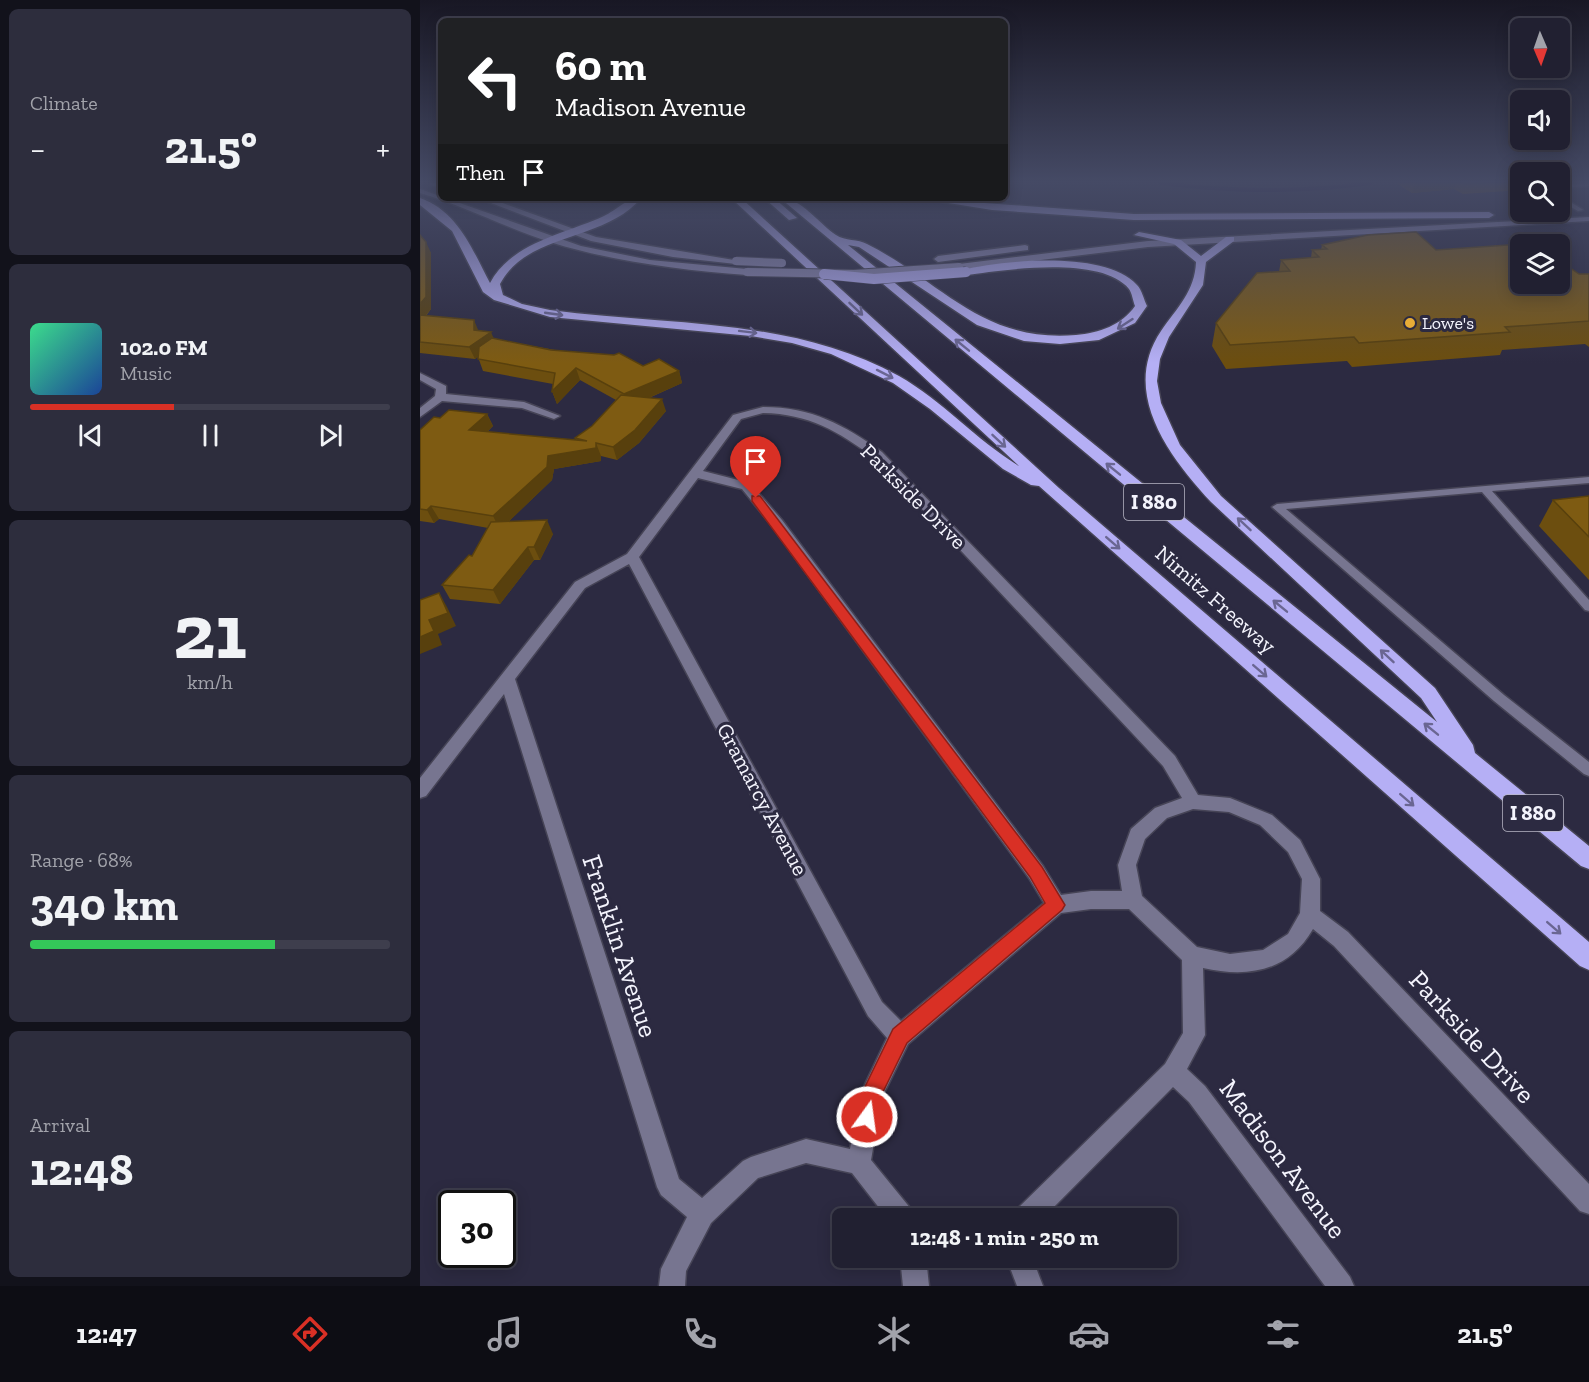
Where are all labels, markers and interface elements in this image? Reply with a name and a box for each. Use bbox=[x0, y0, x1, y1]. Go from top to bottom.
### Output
north arrow bbox=[1510, 18, 1570, 78]
map controls bbox=[1510, 18, 1570, 294]
text: 60 m bbox=[555, 40, 646, 91]
icon: left bbox=[456, 42, 534, 120]
button: sound bbox=[1510, 90, 1570, 150]
text: Climate bbox=[30, 91, 98, 115]
text: Madison Avenue bbox=[555, 91, 746, 123]
text: 21.5° bbox=[165, 121, 257, 175]
text: − bbox=[30, 129, 45, 168]
text: + bbox=[376, 129, 390, 168]
icon: arrive bbox=[517, 156, 550, 189]
text: Then bbox=[456, 159, 505, 186]
button: search bbox=[1510, 162, 1570, 222]
button: layers bbox=[1510, 234, 1570, 294]
one-way arrow bbox=[848, 302, 863, 316]
one-way arrow bbox=[544, 308, 564, 319]
place label: Lowe's bbox=[1422, 312, 1474, 334]
marker: Lowe's bbox=[1403, 316, 1417, 330]
one-way arrow bbox=[1117, 318, 1134, 330]
one-way arrow bbox=[738, 327, 758, 338]
text: 102.0 FM bbox=[120, 334, 207, 361]
one-way arrow bbox=[955, 338, 970, 352]
text: Music bbox=[120, 361, 172, 385]
one-way arrow bbox=[876, 368, 893, 380]
icon: previous bbox=[74, 419, 107, 452]
icon: pause bbox=[194, 419, 227, 452]
icon: next bbox=[314, 419, 347, 452]
one-way arrow bbox=[991, 434, 1006, 448]
pin bbox=[730, 436, 781, 498]
street label: Parkside Drive bbox=[855, 438, 972, 555]
icon: arrive bbox=[739, 445, 772, 478]
one-way arrow bbox=[1105, 462, 1121, 475]
road number: I 880 bbox=[1124, 484, 1184, 520]
one-way arrow bbox=[1236, 517, 1251, 531]
one-way arrow bbox=[1106, 536, 1121, 550]
street label: Nimitz Freeway bbox=[1150, 540, 1282, 660]
text: 21 bbox=[173, 584, 247, 678]
one-way arrow bbox=[1272, 599, 1288, 612]
one-way arrow bbox=[1380, 649, 1395, 663]
one-way arrow bbox=[1252, 664, 1268, 678]
text: km/h bbox=[187, 670, 233, 694]
street label: Gramarcy Avenue bbox=[711, 718, 814, 880]
one-way arrow bbox=[1424, 722, 1439, 736]
one-way arrow bbox=[1399, 793, 1414, 807]
road number: I 880 bbox=[1503, 795, 1563, 831]
text: Range · 68% bbox=[30, 848, 132, 872]
street label: Franklin Avenue bbox=[575, 851, 665, 1041]
text: 340 km bbox=[30, 878, 178, 932]
one-way arrow bbox=[1546, 921, 1561, 935]
street label: Parkside Drive bbox=[1402, 964, 1542, 1110]
street label: Madison Avenue bbox=[1213, 1073, 1353, 1245]
position arrow bbox=[835, 1085, 899, 1149]
text: Arrival bbox=[30, 1113, 90, 1137]
text: 12:48 bbox=[30, 1143, 133, 1197]
speed limit sign: 30 bbox=[438, 1190, 516, 1268]
text: 12:48 · 1 min · 250 m bbox=[910, 1224, 1099, 1251]
icon: directions bbox=[289, 1313, 331, 1355]
icon: music bbox=[484, 1313, 526, 1355]
icon: phone bbox=[679, 1313, 721, 1355]
icon: climate bbox=[873, 1313, 915, 1355]
icon: car bbox=[1068, 1313, 1110, 1355]
icon: filters bbox=[1262, 1313, 1304, 1355]
text: 12:47 bbox=[76, 1318, 137, 1350]
text: 21.5° bbox=[1457, 1318, 1513, 1350]

